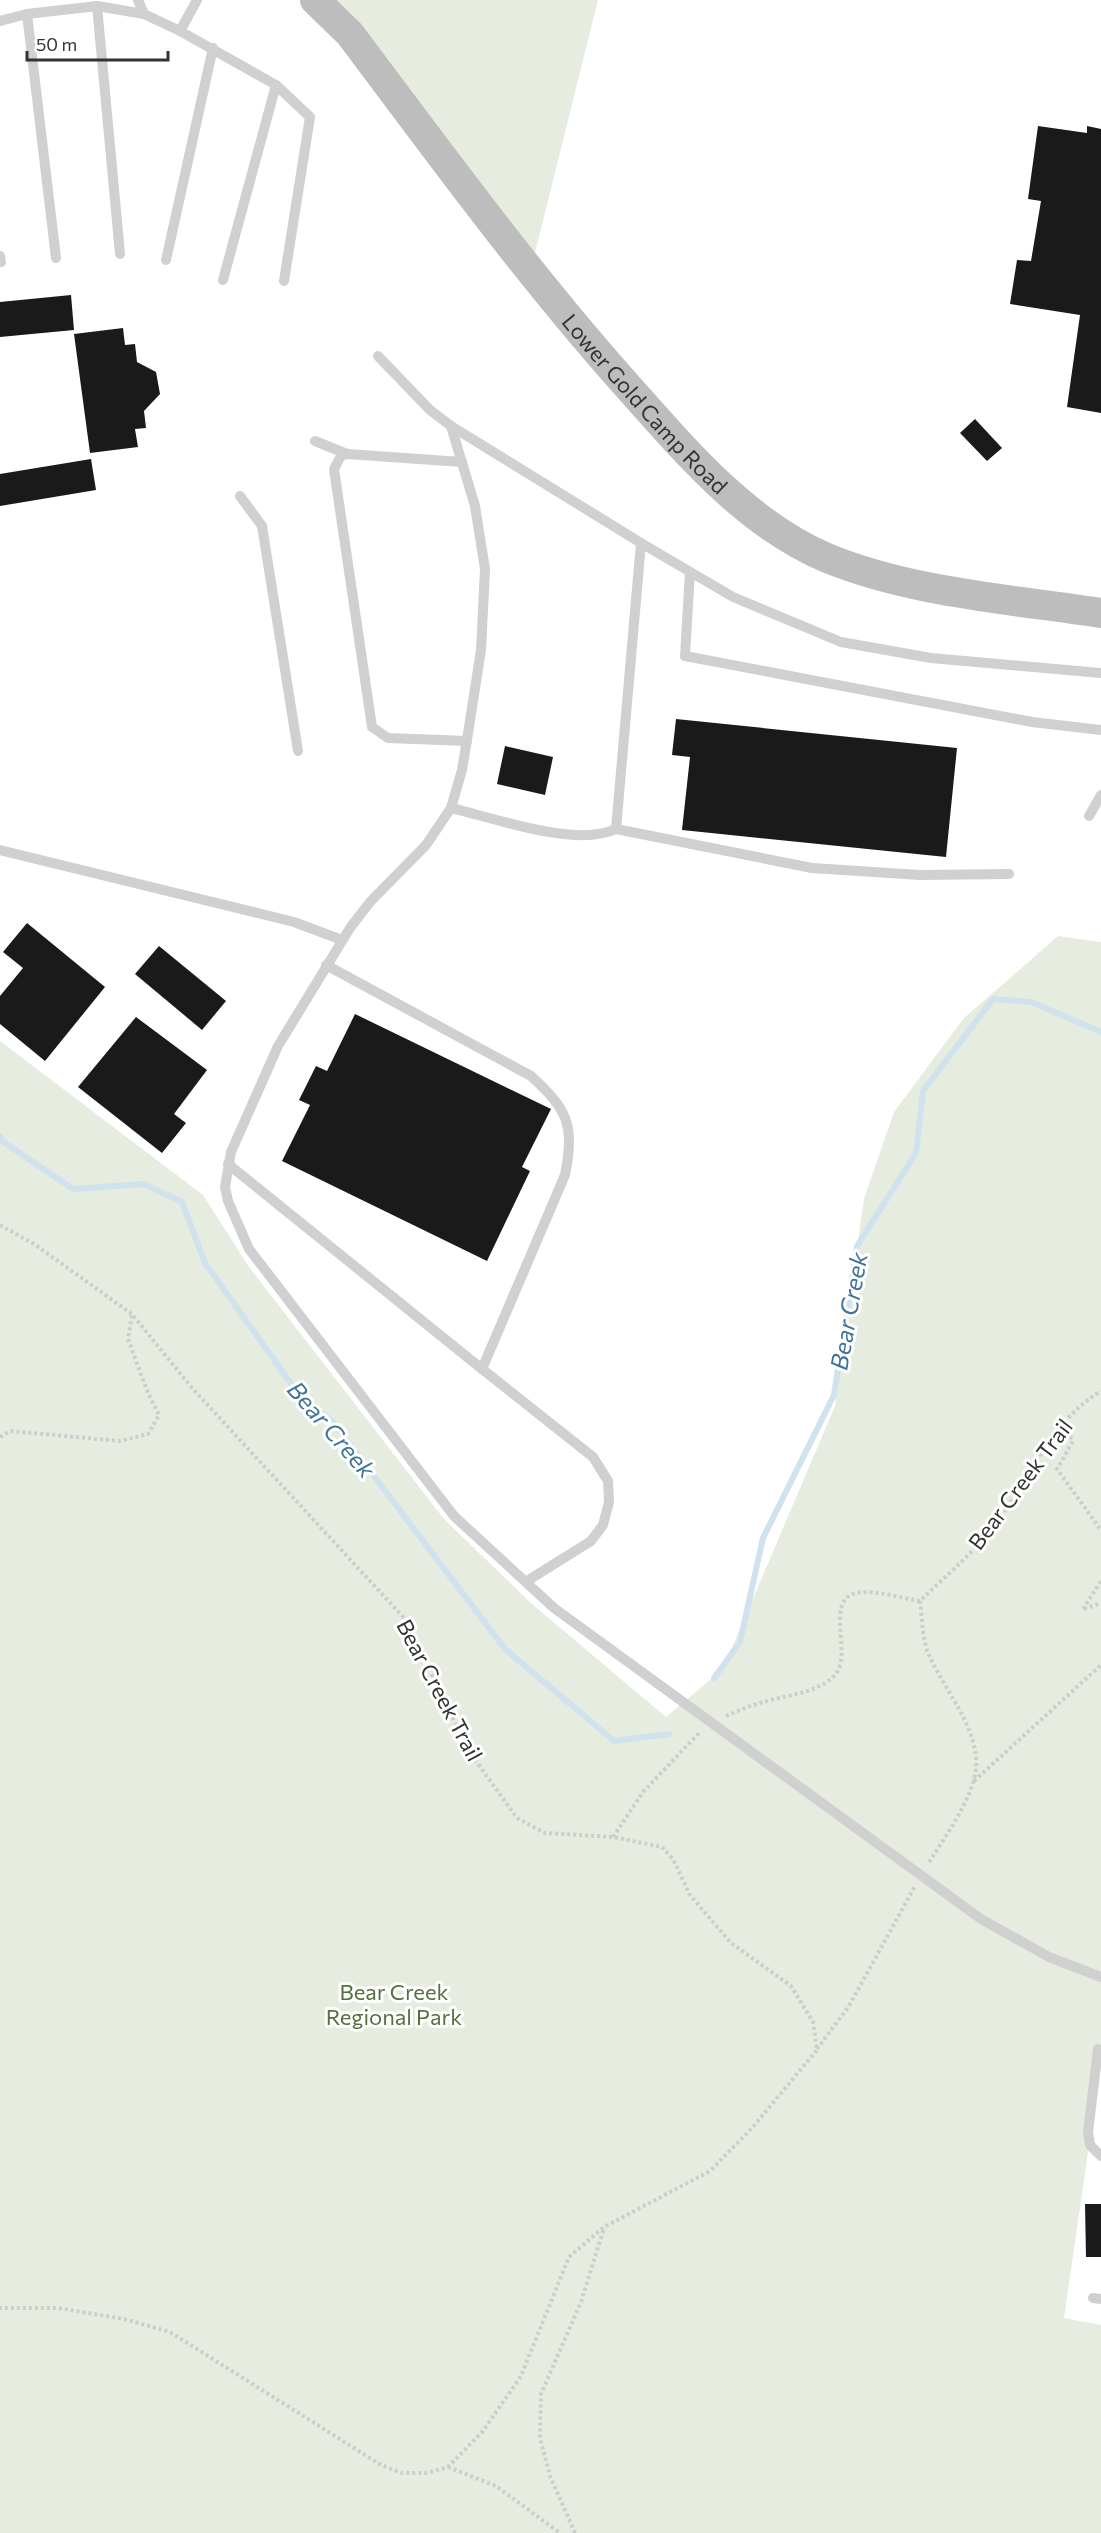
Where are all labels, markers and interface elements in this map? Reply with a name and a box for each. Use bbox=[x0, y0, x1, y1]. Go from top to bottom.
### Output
scale bar bbox=[27, 24, 168, 62]
text: 50 m bbox=[36, 33, 77, 55]
street label: Lower Gold Camp Road bbox=[557, 308, 734, 499]
water label: Bear Creek bbox=[823, 1249, 873, 1372]
water label: Bear Creek bbox=[282, 1375, 383, 1484]
street label: Bear Creek Trail bbox=[962, 1413, 1078, 1555]
street label: Bear Creek Trail bbox=[391, 1614, 489, 1766]
park label: Bear Creek Regional Park bbox=[326, 1978, 462, 2030]

